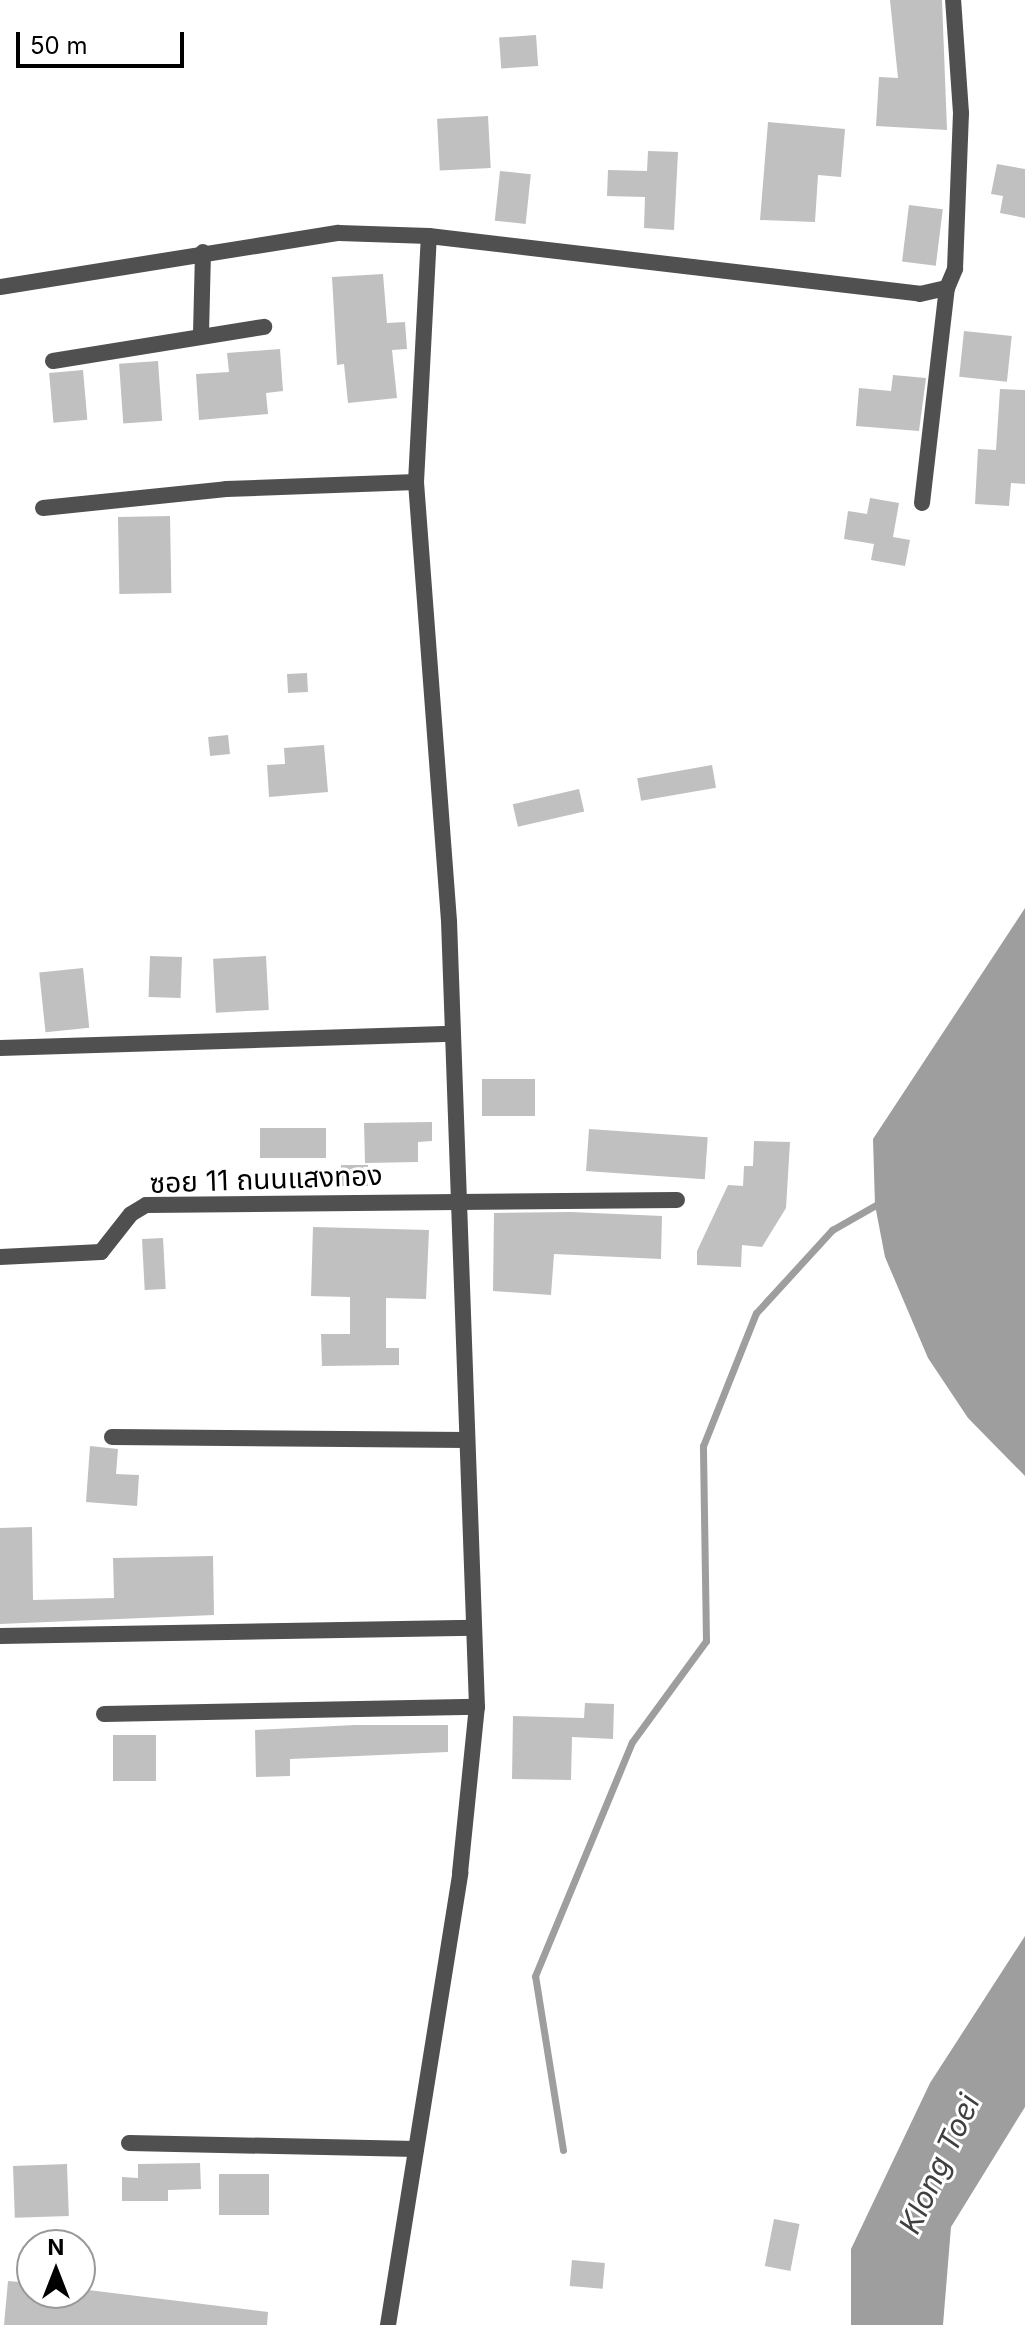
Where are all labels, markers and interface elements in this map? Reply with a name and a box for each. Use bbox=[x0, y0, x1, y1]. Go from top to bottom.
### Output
scale bar bbox=[20, 16, 188, 66]
text: 50 m bbox=[30, 31, 88, 60]
street label: ซอย 11 ถนนแสงทอง bbox=[149, 1158, 383, 1200]
water label: Klong Toei bbox=[891, 2089, 987, 2239]
north arrow bbox=[16, 2229, 96, 2309]
text: N bbox=[48, 2234, 64, 2260]

